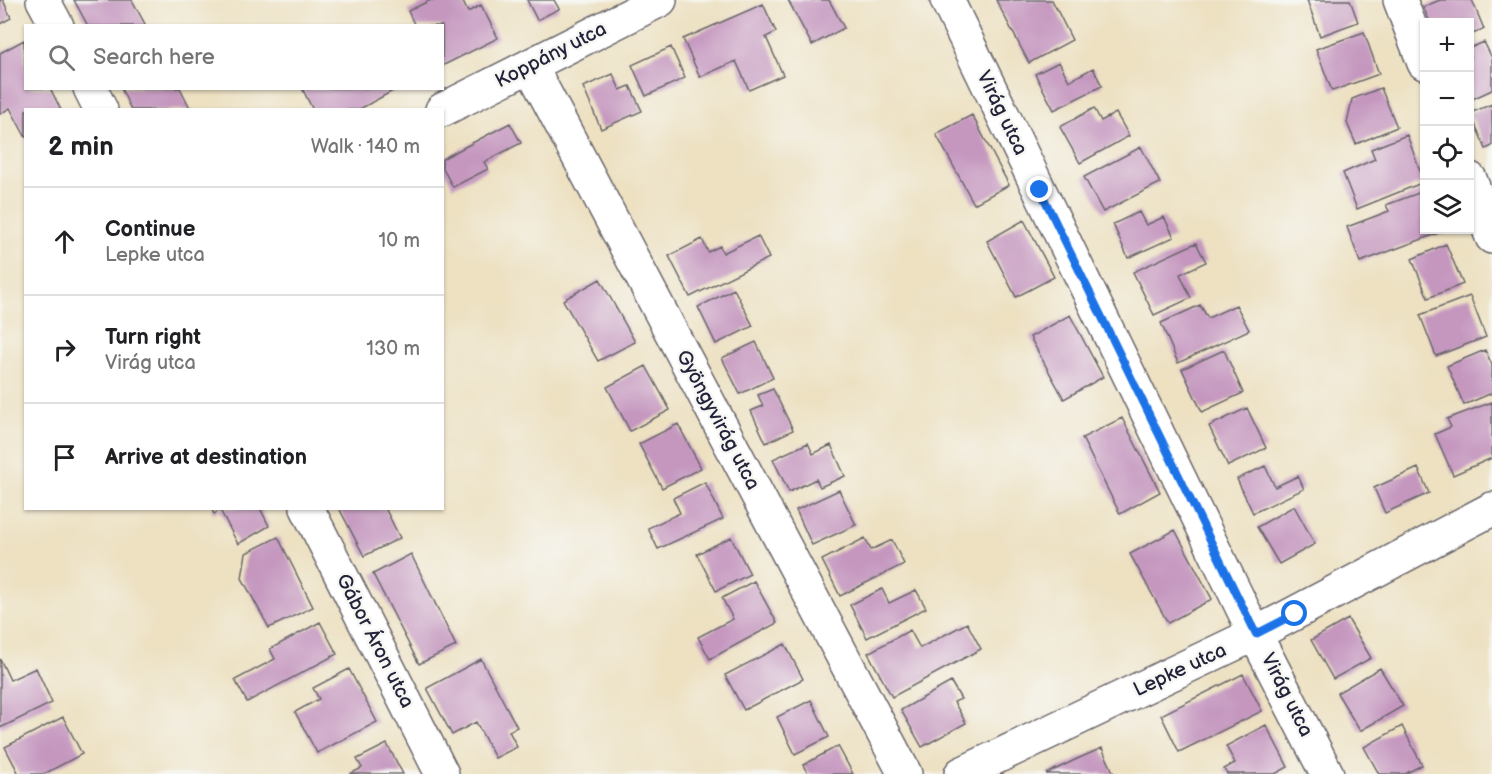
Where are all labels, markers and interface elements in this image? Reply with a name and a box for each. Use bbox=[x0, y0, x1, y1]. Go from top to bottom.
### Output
street label: Koppány utca bbox=[491, 17, 611, 93]
map controls bbox=[1420, 18, 1474, 234]
button: + bbox=[1420, 18, 1474, 72]
search box bbox=[24, 24, 444, 90]
icon: search bbox=[45, 41, 78, 74]
text: Search here bbox=[93, 44, 215, 71]
street label: Virág utca bbox=[971, 67, 1033, 159]
button: − bbox=[1420, 72, 1474, 126]
button: locate bbox=[1420, 126, 1474, 180]
text: 2 min bbox=[48, 132, 114, 163]
text: Walk · 140 m bbox=[311, 135, 420, 159]
route end bbox=[1026, 176, 1052, 202]
button: layers bbox=[1420, 180, 1474, 234]
text: Continue bbox=[105, 216, 195, 243]
icon: ahead bbox=[48, 225, 81, 258]
text: 10 m bbox=[379, 229, 420, 253]
text: Lepke utca bbox=[105, 243, 205, 267]
text: Turn right bbox=[105, 324, 201, 351]
icon: right bbox=[48, 333, 81, 366]
text: 130 m bbox=[366, 337, 420, 361]
street label: Gyöngyvirág utca bbox=[671, 346, 765, 494]
text: Virág utca bbox=[105, 351, 196, 375]
icon: arrive bbox=[48, 441, 81, 474]
text: Arrive at destination bbox=[105, 444, 307, 471]
street label: Gábor Áron utca bbox=[331, 569, 420, 712]
route start bbox=[1281, 600, 1307, 626]
street label: Lepke utca bbox=[1130, 638, 1230, 702]
street label: Virág utca bbox=[1256, 649, 1318, 741]

